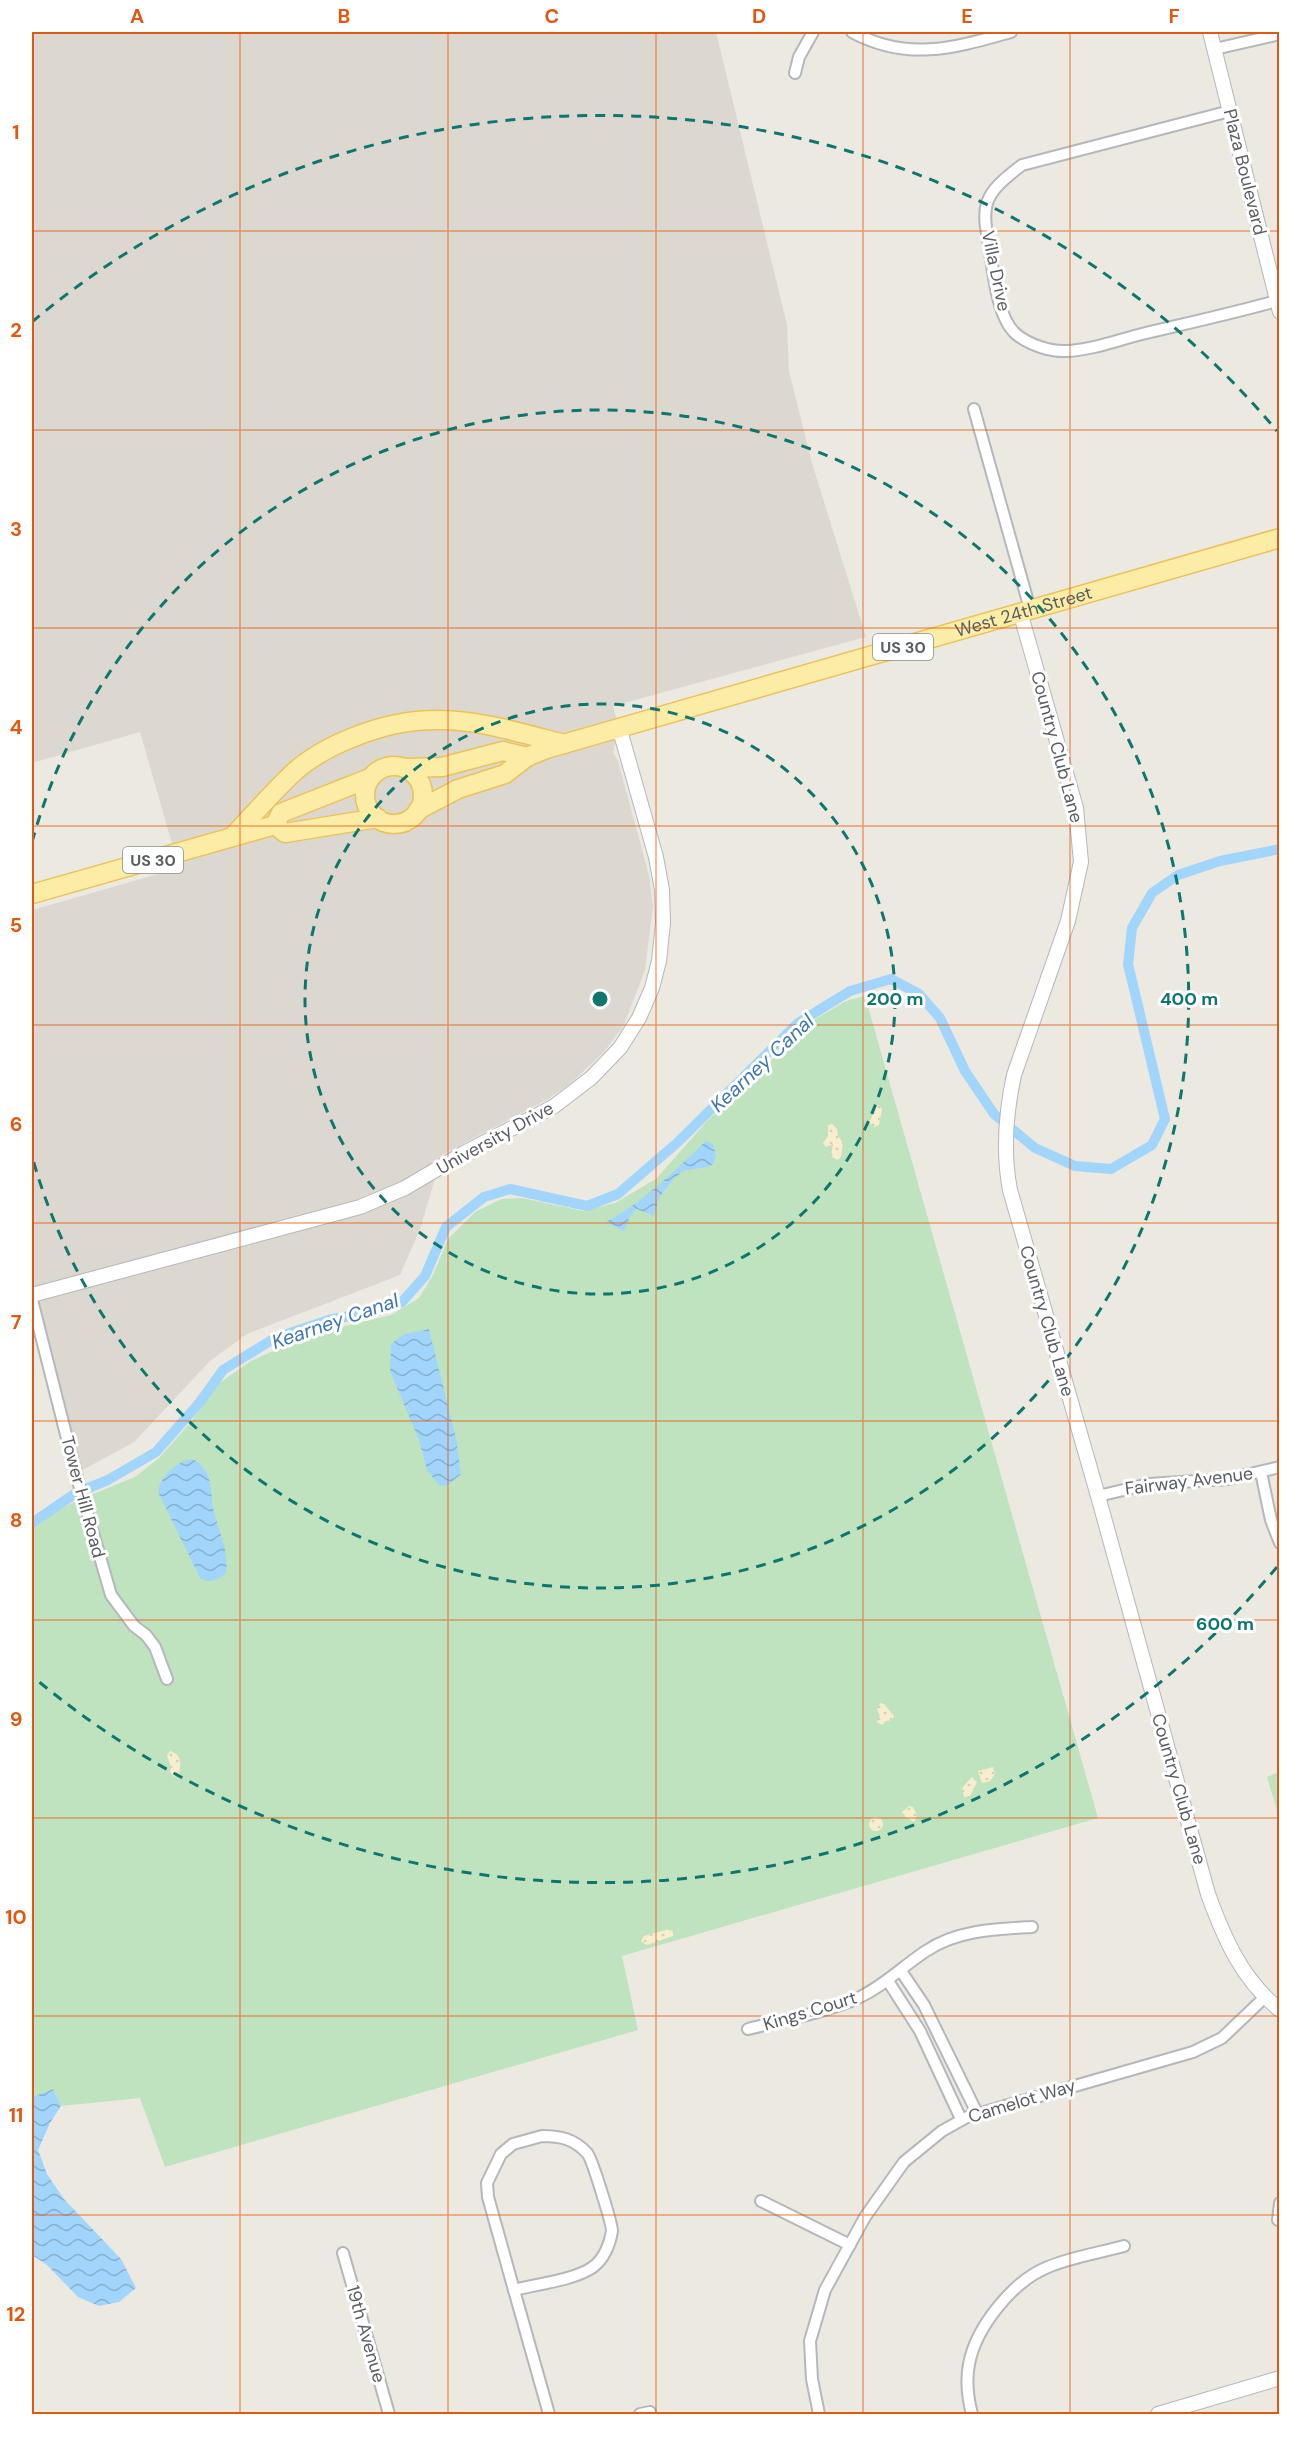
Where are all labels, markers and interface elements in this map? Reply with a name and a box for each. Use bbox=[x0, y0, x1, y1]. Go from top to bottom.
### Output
text: A bbox=[130, 3, 144, 29]
text: B bbox=[338, 3, 350, 29]
text: C bbox=[545, 3, 559, 29]
text: D bbox=[752, 3, 766, 29]
text: E bbox=[961, 3, 973, 29]
text: F bbox=[1168, 3, 1180, 29]
street label: Plaza Boulevard bbox=[1218, 106, 1272, 238]
text: 1 bbox=[12, 119, 20, 145]
street label: Villa Drive bbox=[976, 229, 1016, 313]
text: 2 bbox=[10, 317, 22, 343]
text: 3 bbox=[10, 516, 22, 542]
street label: West 24th Street bbox=[952, 581, 1095, 643]
road number: US 30 bbox=[873, 634, 933, 660]
street label: Country Club Lane bbox=[1025, 669, 1089, 825]
text: 4 bbox=[10, 714, 23, 740]
road number: US 30 bbox=[123, 847, 183, 873]
text: 5 bbox=[10, 912, 22, 938]
text: 200 m bbox=[867, 987, 923, 1011]
text: 400 m bbox=[1160, 987, 1218, 1011]
centre of rings bbox=[590, 989, 610, 1009]
water label: Kearney Canal bbox=[705, 1008, 820, 1118]
street label: University Drive bbox=[432, 1096, 558, 1180]
text: 6 bbox=[10, 1111, 22, 1137]
street label: Country Club Lane bbox=[1014, 1243, 1080, 1399]
water label: Kearney Canal bbox=[268, 1287, 402, 1355]
text: 7 bbox=[11, 1309, 22, 1335]
street label: Tower Hill Road bbox=[55, 1433, 111, 1561]
street label: Fairway Avenue bbox=[1124, 1461, 1254, 1501]
text: 8 bbox=[10, 1507, 22, 1533]
text: 600 m bbox=[1196, 1612, 1254, 1636]
text: 9 bbox=[10, 1706, 22, 1732]
street label: Country Club Lane bbox=[1146, 1711, 1212, 1867]
text: 10 bbox=[5, 1904, 27, 1930]
street label: Kings Court bbox=[760, 1985, 860, 2037]
street label: Camelot Way bbox=[965, 2073, 1079, 2129]
text: 11 bbox=[9, 2102, 23, 2128]
street label: 19th Avenue bbox=[341, 2282, 391, 2386]
text: 12 bbox=[7, 2301, 25, 2327]

